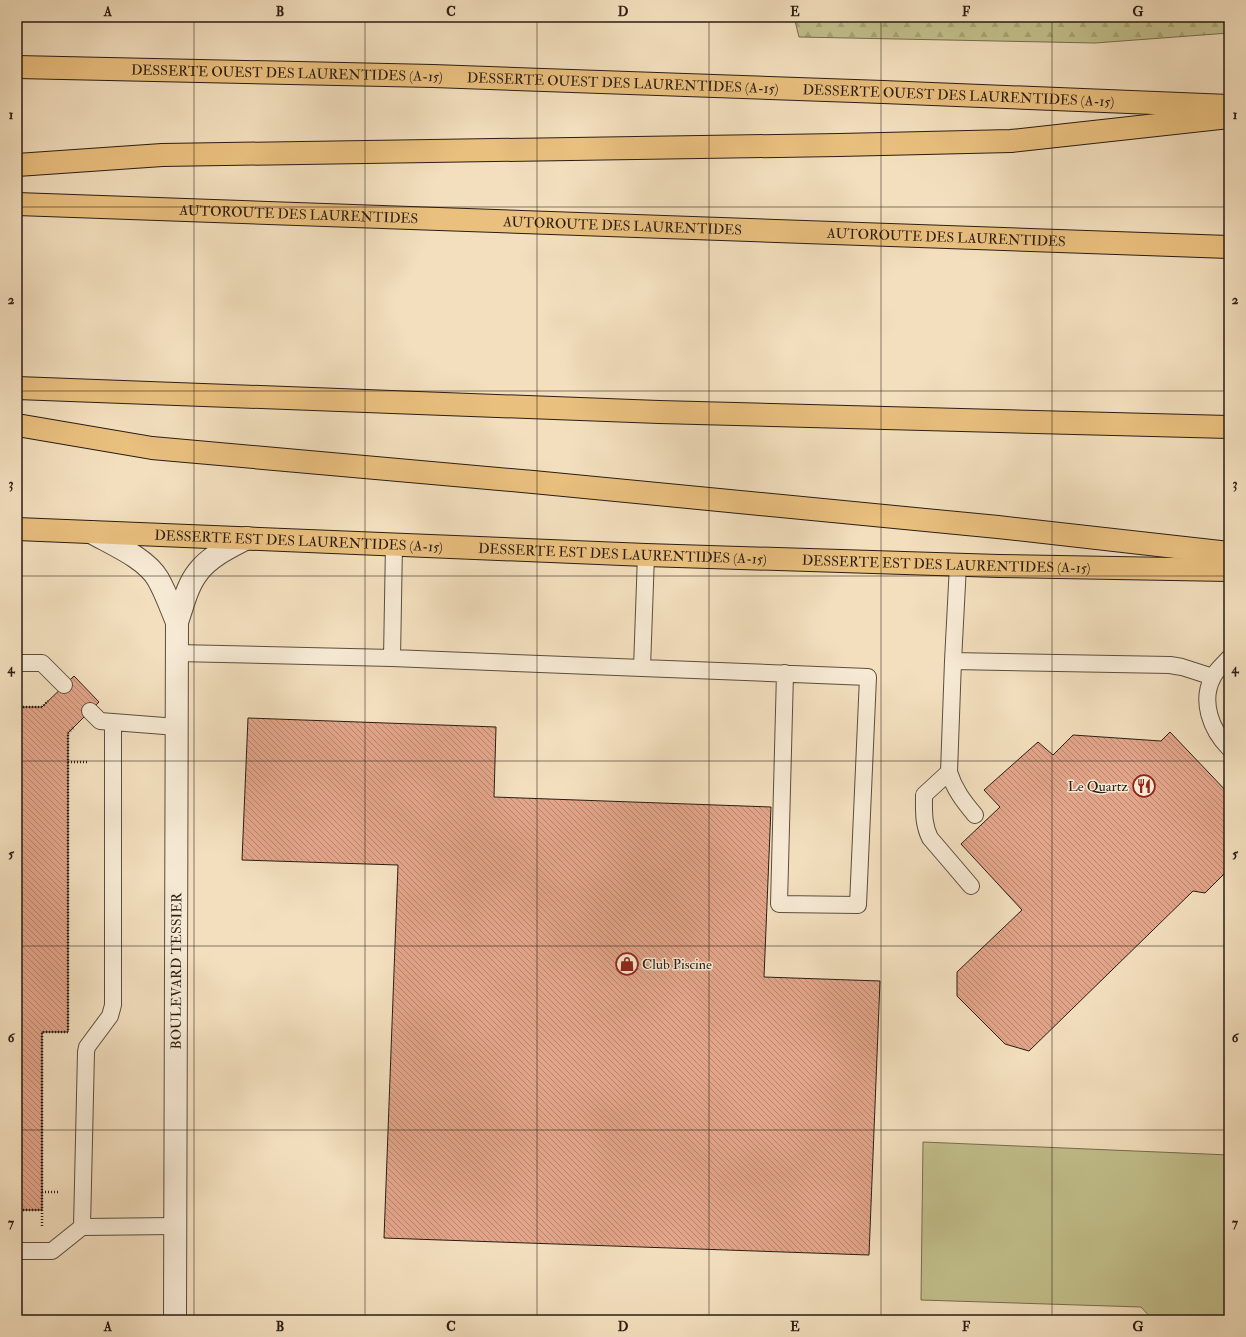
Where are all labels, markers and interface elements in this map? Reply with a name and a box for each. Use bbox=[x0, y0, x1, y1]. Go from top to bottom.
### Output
text: A bbox=[103, 4, 113, 20]
text: B bbox=[276, 4, 284, 20]
text: C bbox=[446, 4, 456, 20]
text: D bbox=[618, 4, 629, 20]
text: E bbox=[790, 4, 800, 20]
text: F bbox=[962, 4, 971, 20]
text: G bbox=[1133, 4, 1144, 20]
street label: DESSERTE OUEST DES LAURENTIDES (A-15) bbox=[131, 61, 443, 85]
street label: DESSERTE OUEST DES LAURENTIDES (A-15) bbox=[467, 69, 779, 97]
street label: DESSERTE OUEST DES LAURENTIDES (A-15) bbox=[802, 81, 1115, 110]
text: 1 bbox=[9, 107, 14, 123]
text: 1 bbox=[1233, 107, 1238, 123]
street label: AUTOROUTE DES LAURENTIDES bbox=[178, 202, 418, 227]
street label: AUTOROUTE DES LAURENTIDES bbox=[502, 213, 742, 239]
street label: AUTOROUTE DES LAURENTIDES bbox=[826, 225, 1066, 250]
text: 2 bbox=[8, 292, 15, 308]
text: 2 bbox=[1232, 292, 1239, 308]
text: 3 bbox=[9, 476, 14, 492]
text: 3 bbox=[1233, 476, 1238, 492]
street label: DESSERTE EST DES LAURENTIDES (A-15) bbox=[154, 527, 443, 556]
street label: DESSERTE EST DES LAURENTIDES (A-15) bbox=[478, 540, 767, 568]
street label: DESSERTE EST DES LAURENTIDES (A-15) bbox=[802, 552, 1091, 577]
text: 4 bbox=[6, 661, 15, 677]
text: 4 bbox=[1230, 661, 1239, 677]
restaurant icon: Le Quartz bbox=[1131, 773, 1157, 799]
place label: Le Quartz bbox=[1068, 778, 1128, 795]
text: 5 bbox=[8, 846, 14, 862]
text: 5 bbox=[1232, 846, 1238, 862]
street label: BOULEVARD TESSIER bbox=[168, 892, 185, 1049]
shop icon: Club Piscine bbox=[614, 951, 640, 977]
place label: Club Piscine bbox=[642, 956, 712, 973]
text: 6 bbox=[8, 1030, 16, 1046]
text: 6 bbox=[1232, 1030, 1240, 1046]
text: 7 bbox=[8, 1215, 15, 1231]
text: 7 bbox=[1232, 1215, 1239, 1231]
text: A bbox=[103, 1319, 113, 1335]
text: B bbox=[276, 1319, 284, 1335]
text: C bbox=[446, 1319, 456, 1335]
text: D bbox=[618, 1319, 629, 1335]
text: E bbox=[790, 1319, 800, 1335]
text: F bbox=[962, 1319, 971, 1335]
text: G bbox=[1133, 1319, 1144, 1335]

